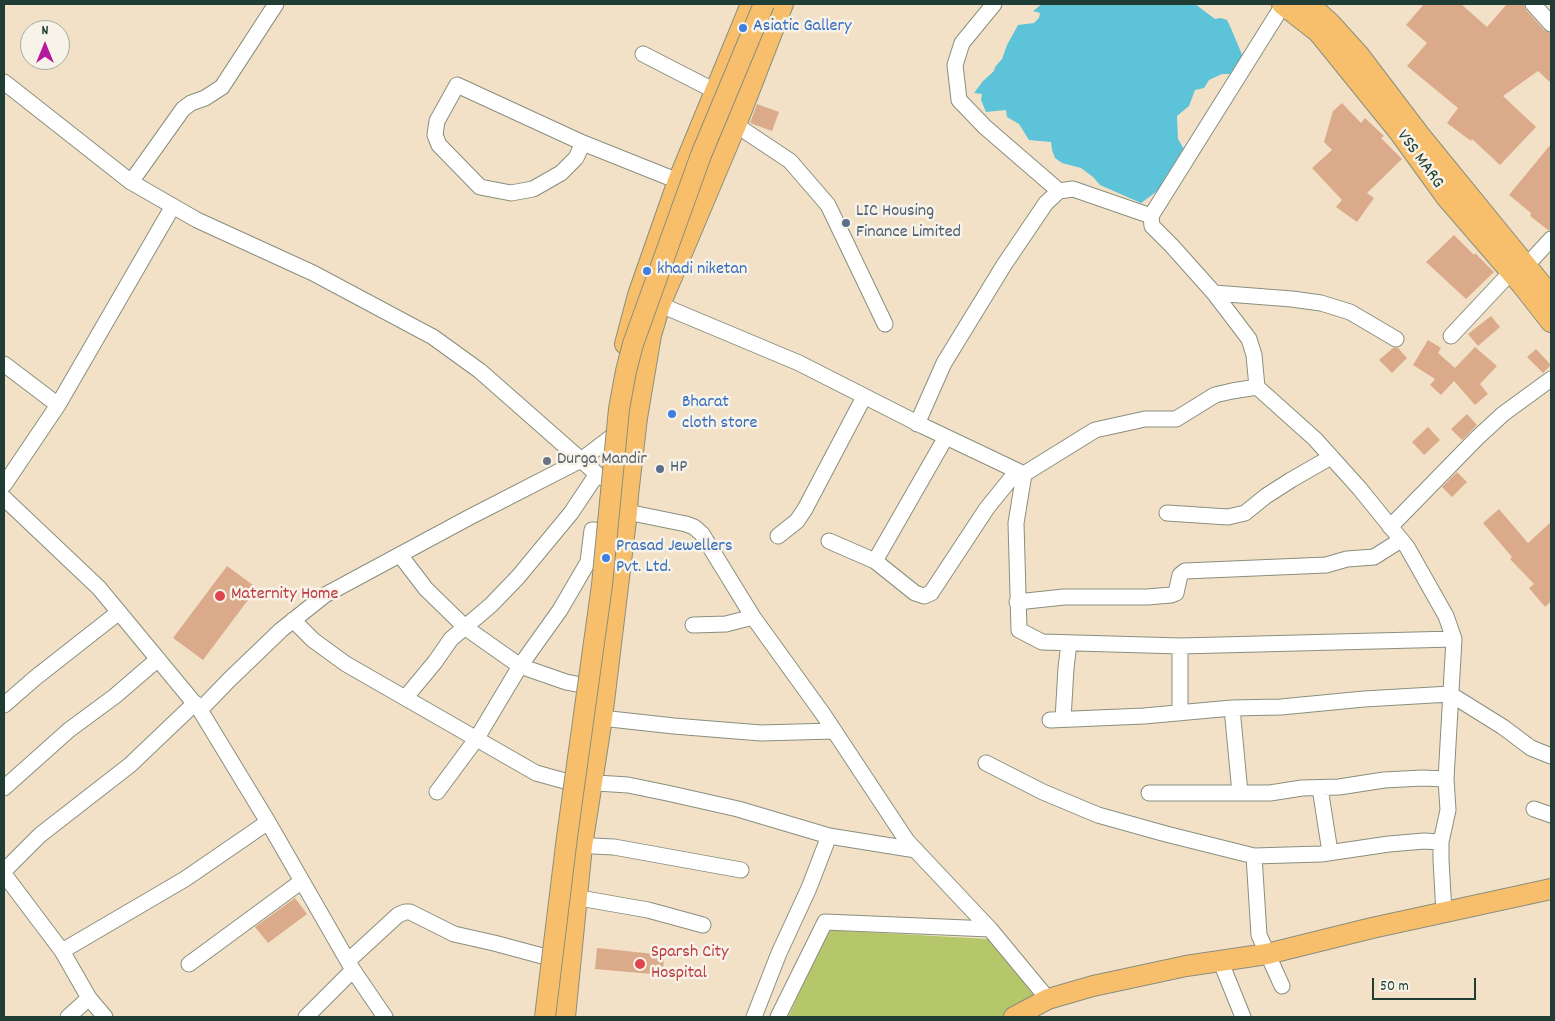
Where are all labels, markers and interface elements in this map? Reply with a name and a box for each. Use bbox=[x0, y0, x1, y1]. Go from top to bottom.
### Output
place label: Asiatic Gallery bbox=[753, 17, 851, 39]
north arrow bbox=[20, 20, 70, 70]
text: N bbox=[42, 21, 48, 41]
marker: Asiatic Gallery bbox=[737, 22, 749, 34]
street label: VSS MARG bbox=[1391, 127, 1447, 193]
place label: LIC Housing Finance Limited bbox=[856, 202, 961, 244]
marker: LIC Housing Finance Limited bbox=[840, 217, 852, 229]
place label: khadi niketan bbox=[657, 260, 747, 282]
marker: khadi niketan bbox=[641, 265, 653, 277]
place label: Bharat cloth store bbox=[682, 393, 757, 436]
marker: Bharat cloth store bbox=[666, 408, 678, 420]
place label: Durga Mandir bbox=[557, 450, 647, 472]
marker: Durga Mandir bbox=[541, 455, 553, 467]
place label: HP bbox=[670, 458, 687, 480]
marker: HP bbox=[654, 463, 666, 475]
place label: Prasad Jewellers Pvt. Ltd. bbox=[616, 537, 733, 580]
marker: Prasad Jewellers Pvt. Ltd. bbox=[600, 552, 612, 564]
place label: Maternity Home bbox=[231, 585, 338, 607]
marker: Maternity Home bbox=[213, 589, 227, 603]
place label: Sparsh City Hospital bbox=[651, 943, 728, 986]
marker: Sparsh City Hospital bbox=[633, 957, 647, 971]
scale bar bbox=[1375, 968, 1479, 1000]
text: 50 m bbox=[1380, 976, 1409, 998]

